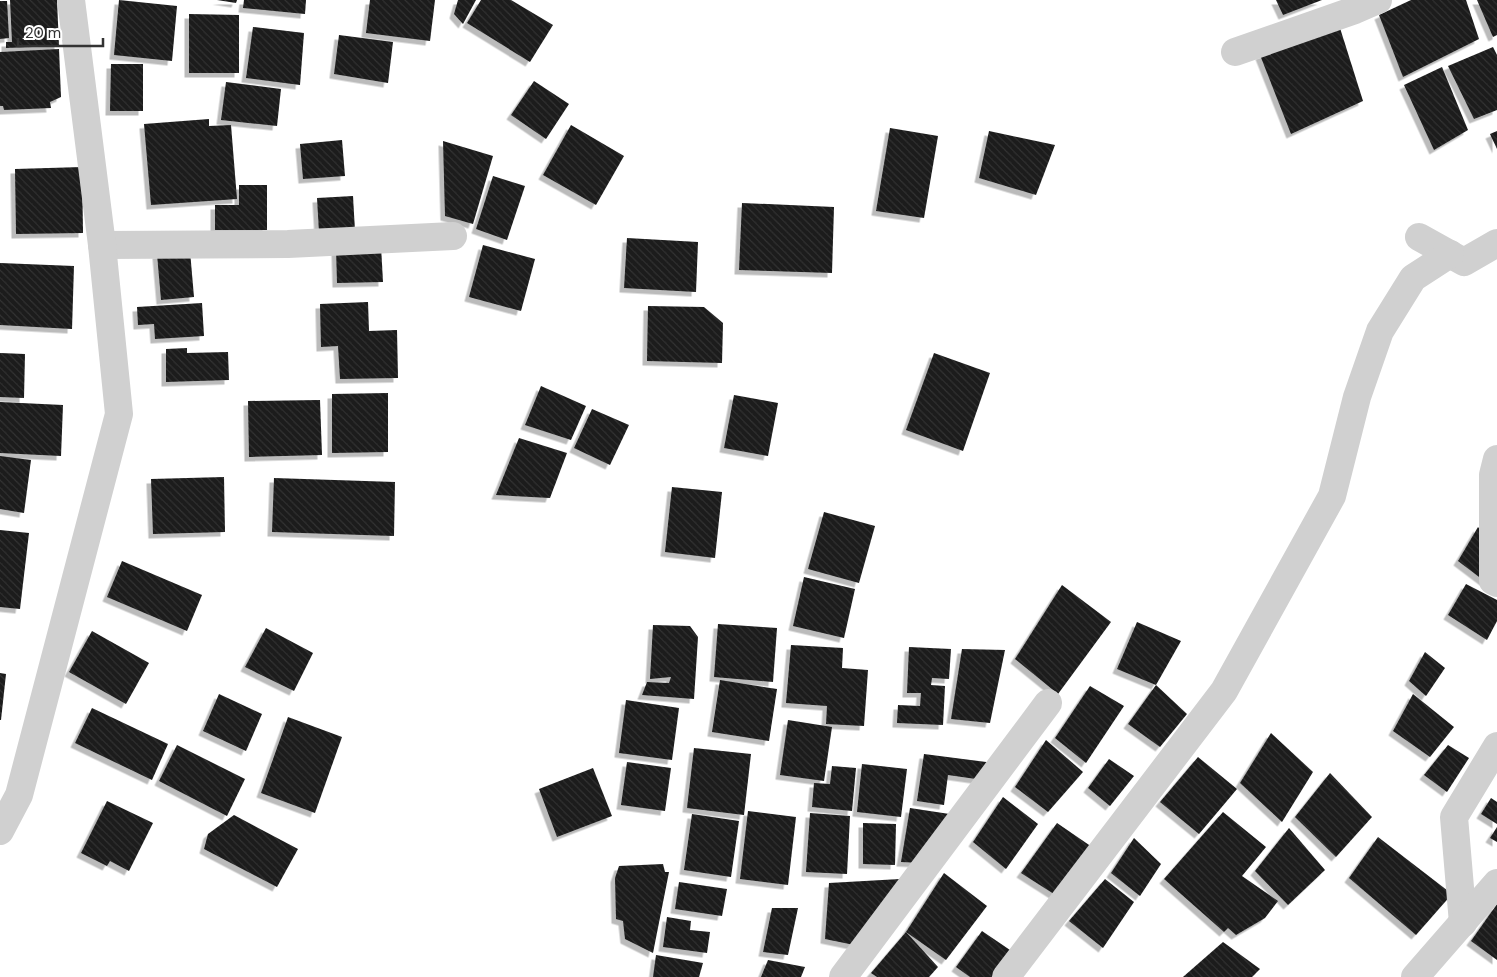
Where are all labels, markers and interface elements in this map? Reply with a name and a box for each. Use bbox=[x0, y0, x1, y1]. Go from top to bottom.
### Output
scale bar bbox=[18, 15, 102, 47]
text: 20 m bbox=[25, 23, 61, 43]

